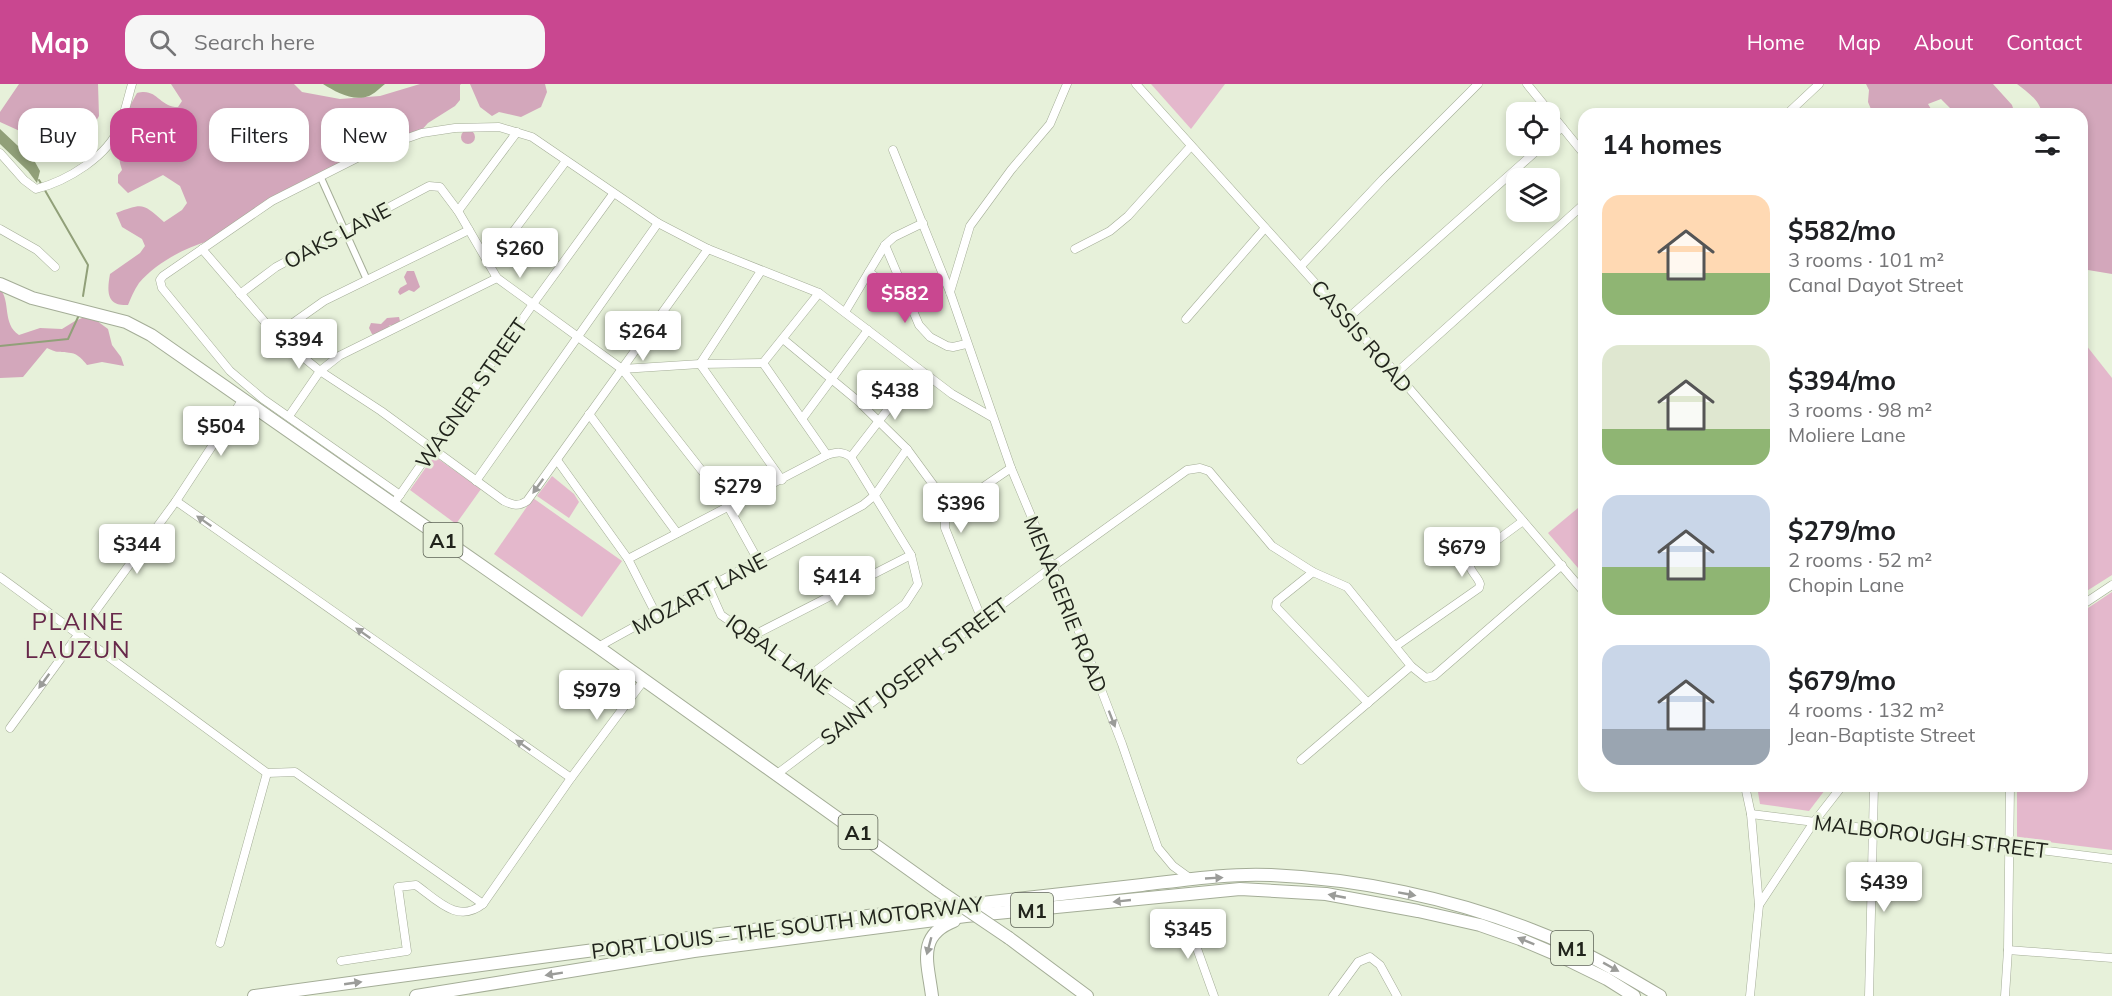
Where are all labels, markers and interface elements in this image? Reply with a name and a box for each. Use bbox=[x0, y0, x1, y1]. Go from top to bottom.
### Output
search box bbox=[125, 15, 545, 69]
text: Map bbox=[30, 25, 89, 60]
icon: search bbox=[146, 26, 179, 59]
text: Search here bbox=[194, 28, 315, 56]
text: Home bbox=[1747, 29, 1805, 55]
text: Map bbox=[1838, 29, 1881, 55]
text: About bbox=[1914, 29, 1973, 55]
text: Contact bbox=[2006, 29, 2082, 55]
map controls bbox=[1506, 102, 1560, 222]
button: locate bbox=[1506, 102, 1560, 156]
chip: Buy bbox=[18, 108, 98, 162]
chip: Rent bbox=[110, 108, 197, 162]
chip: Filters bbox=[209, 108, 309, 162]
chip: New bbox=[321, 108, 409, 162]
text: 14 homes bbox=[1602, 128, 1722, 161]
icon: filters bbox=[2031, 128, 2064, 161]
button: layers bbox=[1506, 168, 1560, 222]
street label: OAKS LANE bbox=[279, 196, 395, 274]
text: $582/mo bbox=[1788, 214, 1896, 247]
icon: home bbox=[1650, 219, 1722, 291]
pin: $260 bbox=[484, 228, 556, 279]
text: $260 bbox=[496, 235, 544, 260]
text: 3 rooms · 101 m² bbox=[1788, 247, 1944, 272]
text: Canal Dayot Street bbox=[1788, 272, 1963, 297]
pin: $582 bbox=[869, 273, 941, 324]
street label: CASSIS ROAD bbox=[1306, 274, 1418, 398]
text: $582 bbox=[881, 280, 929, 305]
pin: $264 bbox=[607, 311, 679, 362]
street label: WAGNER STREET bbox=[409, 312, 533, 473]
text: $264 bbox=[619, 318, 667, 343]
pin: $394 bbox=[263, 319, 335, 370]
text: $394 bbox=[275, 326, 323, 351]
text: $394/mo bbox=[1788, 364, 1896, 397]
icon: home bbox=[1650, 369, 1722, 441]
pin: $438 bbox=[859, 370, 931, 421]
text: $438 bbox=[871, 377, 919, 402]
text: 3 rooms · 98 m² bbox=[1788, 397, 1932, 422]
pin: $504 bbox=[185, 406, 257, 457]
text: $504 bbox=[197, 413, 245, 438]
text: Moliere Lane bbox=[1788, 422, 1906, 447]
pin: $279 bbox=[702, 466, 774, 517]
text: $279 bbox=[714, 473, 762, 498]
one-way arrow bbox=[532, 478, 544, 494]
pin: $396 bbox=[925, 483, 997, 534]
text: $396 bbox=[937, 490, 985, 515]
street label: MENAGERIE ROAD bbox=[1019, 512, 1113, 696]
text: $279/mo bbox=[1788, 514, 1896, 547]
one-way arrow bbox=[196, 515, 212, 527]
icon: home bbox=[1650, 519, 1722, 591]
road number: A1 bbox=[424, 523, 462, 557]
pin: $344 bbox=[101, 524, 173, 575]
pin: $679 bbox=[1426, 527, 1498, 578]
text: $344 bbox=[113, 531, 161, 556]
text: $679 bbox=[1438, 534, 1486, 559]
street label: MOZART LANE bbox=[627, 547, 771, 639]
text: 2 rooms · 52 m² bbox=[1788, 547, 1932, 572]
pin: $414 bbox=[801, 556, 873, 607]
text: $414 bbox=[813, 563, 861, 588]
text: Chopin Lane bbox=[1788, 572, 1904, 597]
street label: SAINT JOSEPH STREET bbox=[815, 592, 1013, 750]
district label: PLAINE LAUZUN bbox=[25, 606, 131, 664]
street label: IQBAL LANE bbox=[721, 608, 837, 700]
one-way arrow bbox=[356, 627, 372, 639]
text: $679/mo bbox=[1788, 664, 1896, 697]
icon: home bbox=[1650, 669, 1722, 741]
pin: $979 bbox=[561, 670, 633, 721]
one-way arrow bbox=[38, 673, 50, 689]
text: $979 bbox=[573, 677, 621, 702]
text: 4 rooms · 132 m² bbox=[1788, 697, 1944, 722]
one-way arrow bbox=[1108, 710, 1117, 728]
text: Jean-Baptiste Street bbox=[1788, 722, 1975, 747]
one-way arrow bbox=[515, 739, 531, 751]
street label: MALBOROUGH STREET bbox=[1813, 809, 2050, 863]
road number: A1 bbox=[838, 815, 878, 849]
pin: $439 bbox=[1848, 862, 1920, 913]
text: $439 bbox=[1860, 869, 1908, 894]
one-way arrow bbox=[1204, 873, 1223, 883]
street label: PORT LOUIS – THE SOUTH MOTORWAY bbox=[590, 890, 985, 964]
one-way arrow bbox=[1398, 890, 1417, 899]
one-way arrow bbox=[1327, 891, 1346, 900]
road number: M1 bbox=[1011, 893, 1053, 927]
one-way arrow bbox=[1112, 896, 1131, 905]
pin: $345 bbox=[1152, 909, 1224, 960]
text: $345 bbox=[1164, 916, 1212, 941]
road number: M1 bbox=[1551, 931, 1593, 965]
one-way arrow bbox=[1517, 936, 1535, 945]
one-way arrow bbox=[924, 937, 934, 955]
one-way arrow bbox=[1602, 962, 1619, 972]
one-way arrow bbox=[544, 970, 563, 979]
one-way arrow bbox=[344, 978, 363, 987]

